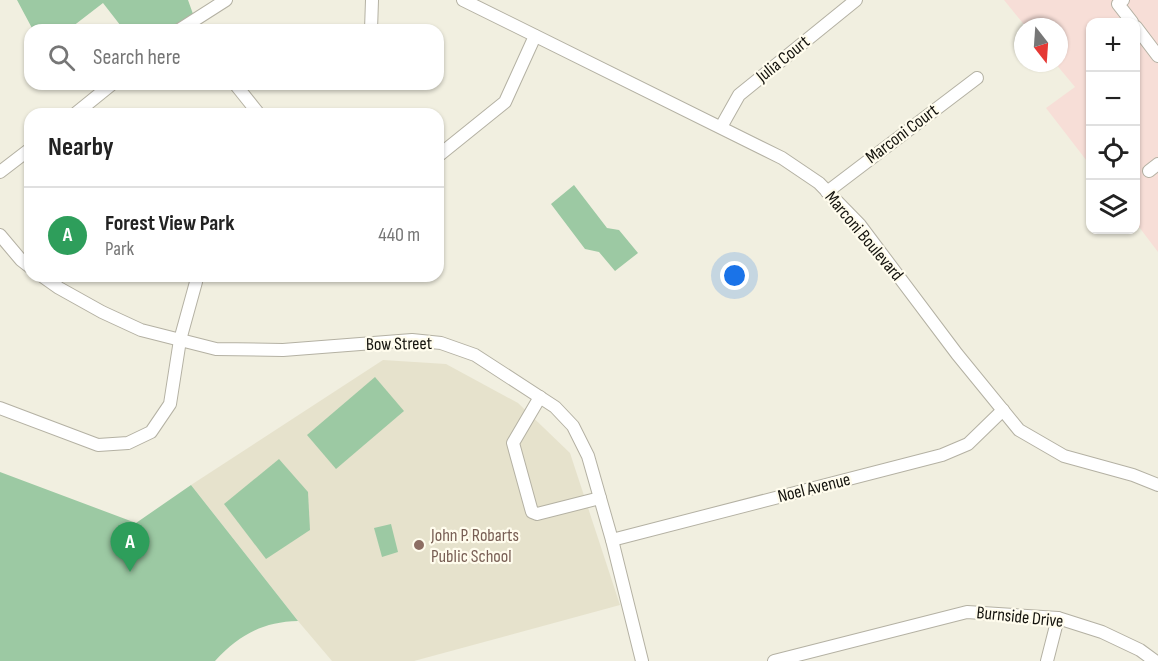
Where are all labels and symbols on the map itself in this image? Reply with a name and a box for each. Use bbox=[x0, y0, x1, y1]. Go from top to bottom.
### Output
north arrow bbox=[1014, 18, 1068, 72]
street label: Julia Court bbox=[751, 31, 814, 87]
street label: Marconi Court bbox=[862, 100, 943, 168]
street label: Marconi Boulevard bbox=[820, 187, 908, 285]
your location bbox=[720, 261, 749, 290]
street label: Bow Street bbox=[366, 333, 433, 355]
street label: Noel Avenue bbox=[776, 469, 852, 507]
pin: A bbox=[110, 522, 150, 572]
place label: John P. Robarts Public School bbox=[430, 525, 519, 567]
marker: John P. Robarts Public School bbox=[412, 538, 426, 552]
street label: Burnside Drive bbox=[976, 602, 1064, 632]

